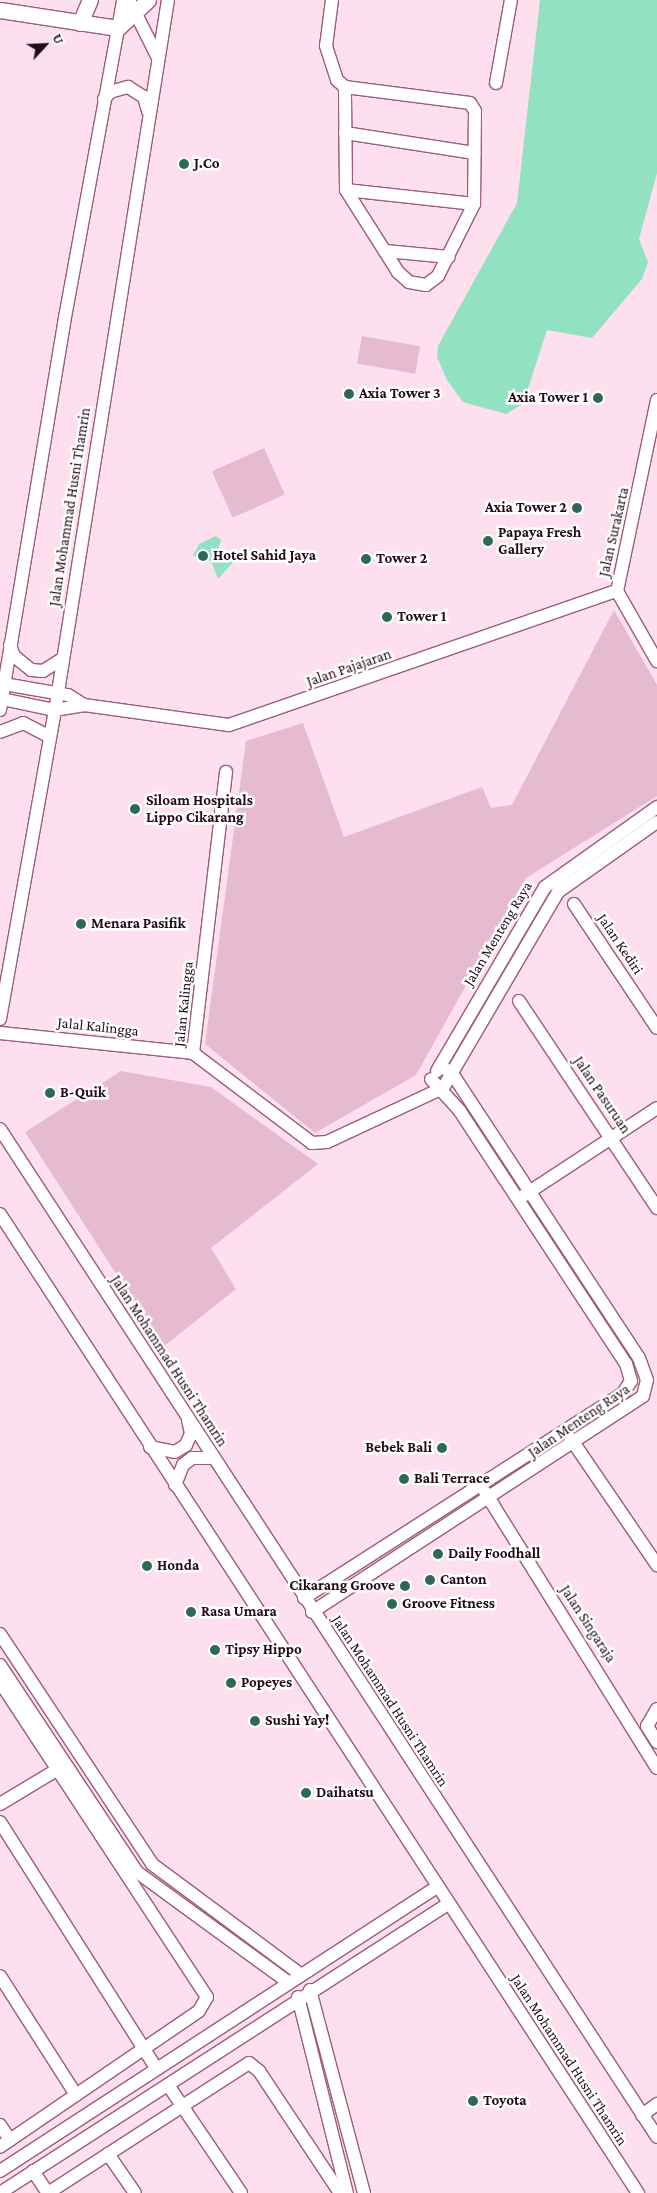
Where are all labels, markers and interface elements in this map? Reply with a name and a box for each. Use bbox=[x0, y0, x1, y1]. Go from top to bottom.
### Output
north arrow bbox=[20, 20, 70, 70]
text: U bbox=[49, 31, 68, 46]
place label: J.Co bbox=[194, 155, 220, 173]
marker: J.Co bbox=[178, 158, 190, 170]
place label: Axia Tower 3 bbox=[359, 385, 441, 403]
marker: Axia Tower 3 bbox=[343, 388, 355, 400]
place label: Axia Tower 1 bbox=[508, 389, 588, 407]
marker: Axia Tower 1 bbox=[592, 392, 604, 404]
street label: Jalan Mohammad Husni Thamrin bbox=[45, 406, 95, 608]
street label: Jalan Surakarta bbox=[595, 486, 633, 578]
place label: Axia Tower 2 bbox=[485, 499, 567, 517]
marker: Axia Tower 2 bbox=[571, 502, 583, 514]
place label: Papaya Fresh Gallery bbox=[498, 523, 581, 558]
marker: Papaya Fresh Gallery bbox=[482, 535, 494, 547]
place label: Hotel Sahid Jaya bbox=[213, 547, 316, 565]
marker: Hotel Sahid Jaya bbox=[197, 550, 209, 562]
place label: Tower 2 bbox=[376, 550, 427, 568]
marker: Tower 2 bbox=[360, 553, 372, 565]
place label: Tower 1 bbox=[397, 608, 446, 626]
marker: Tower 1 bbox=[381, 611, 393, 623]
street label: Jalan Pajajaran bbox=[304, 645, 394, 691]
place label: Siloam Hospitals Lippo Cikarang bbox=[146, 791, 253, 826]
marker: Siloam Hospitals Lippo Cikarang bbox=[128, 802, 142, 816]
street label: Jalan Menteng Raya bbox=[460, 879, 536, 989]
street label: Jalan Kediri bbox=[593, 910, 647, 978]
place label: Menara Pasifik bbox=[91, 915, 186, 933]
marker: Menara Pasifik bbox=[75, 918, 87, 930]
street label: Jalan Kalingga bbox=[171, 960, 197, 1048]
street label: Jalal Kalingga bbox=[56, 1014, 140, 1040]
street label: Jalan Pasuruan bbox=[570, 1053, 634, 1137]
place label: B-Quik bbox=[60, 1084, 106, 1102]
marker: B-Quik bbox=[44, 1087, 56, 1099]
street label: Jalan Mohammad Husni Thamrin bbox=[107, 1272, 231, 1450]
street label: Jalan Menteng Raya bbox=[525, 1380, 633, 1462]
place label: Bebek Bali bbox=[365, 1439, 432, 1457]
marker: Bebek Bali bbox=[436, 1442, 448, 1454]
place label: Bali Terrace bbox=[414, 1470, 490, 1488]
marker: Bali Terrace bbox=[398, 1473, 410, 1485]
place label: Daily Foodhall bbox=[448, 1545, 540, 1563]
marker: Daily Foodhall bbox=[432, 1548, 444, 1560]
place label: Honda bbox=[157, 1557, 199, 1575]
marker: Honda bbox=[141, 1560, 153, 1572]
place label: Canton bbox=[440, 1571, 487, 1589]
marker: Canton bbox=[424, 1574, 436, 1586]
place label: Cikarang Groove bbox=[289, 1577, 395, 1595]
marker: Cikarang Groove bbox=[399, 1580, 411, 1592]
street label: Jalan Singaraja bbox=[556, 1582, 620, 1666]
place label: Groove Fitness bbox=[402, 1595, 495, 1613]
marker: Groove Fitness bbox=[386, 1598, 398, 1610]
place label: Rasa Umara bbox=[201, 1603, 277, 1621]
marker: Rasa Umara bbox=[185, 1606, 197, 1618]
street label: Jalan Mohammad Husni Thamrin bbox=[328, 1612, 452, 1790]
place label: Tipsy Hippo bbox=[225, 1641, 302, 1659]
marker: Tipsy Hippo bbox=[209, 1644, 221, 1656]
place label: Popeyes bbox=[241, 1674, 292, 1692]
marker: Popeyes bbox=[225, 1677, 237, 1689]
place label: Sushi Yay! bbox=[265, 1712, 329, 1730]
marker: Sushi Yay! bbox=[249, 1715, 261, 1727]
place label: Daihatsu bbox=[316, 1784, 374, 1802]
marker: Daihatsu bbox=[300, 1787, 312, 1799]
street label: Jalan Mohammad Husni Thamrin bbox=[507, 1971, 631, 2149]
place label: Toyota bbox=[483, 2092, 527, 2110]
marker: Toyota bbox=[467, 2095, 479, 2107]

